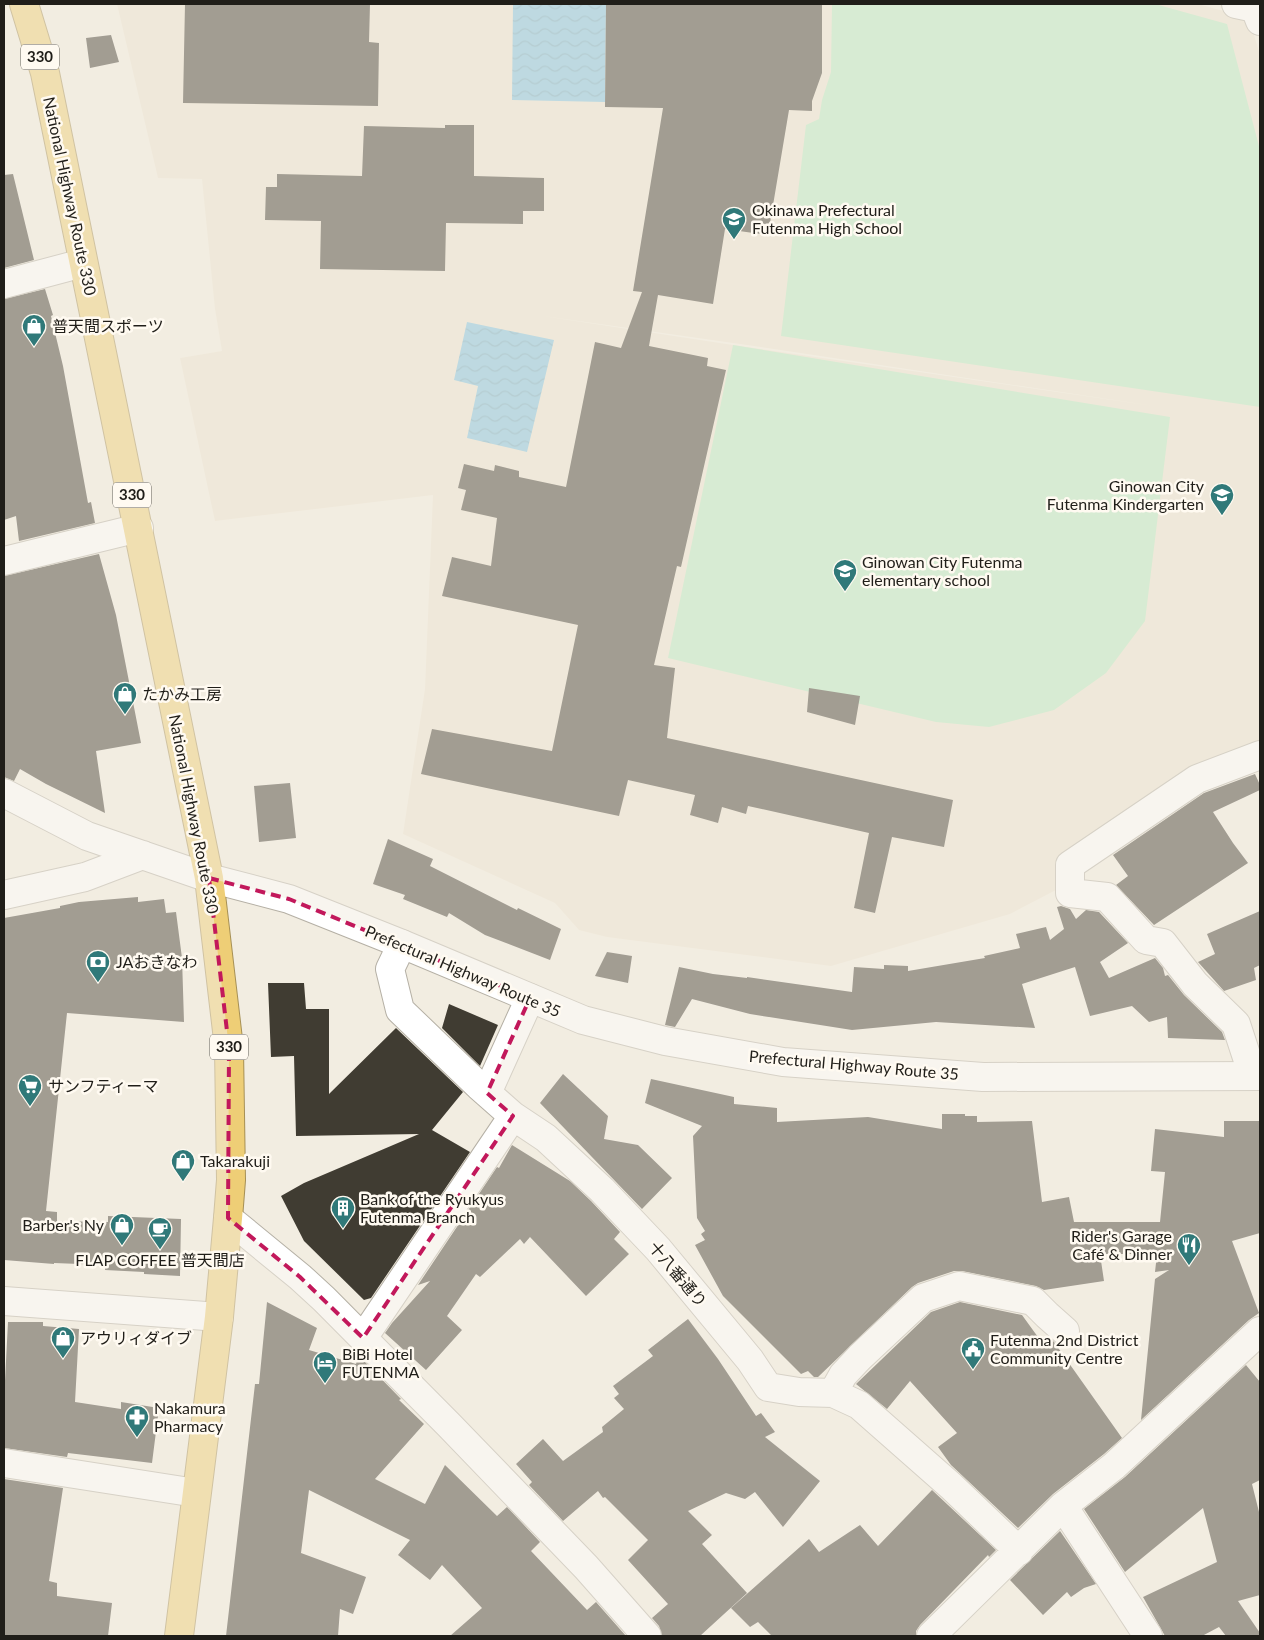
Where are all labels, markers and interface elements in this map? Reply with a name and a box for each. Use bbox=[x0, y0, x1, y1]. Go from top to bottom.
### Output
road number: 330 bbox=[21, 44, 59, 70]
street label: National Highway Route 330 bbox=[40, 95, 101, 297]
place label: Okinawa Prefectural Futenma High School bbox=[752, 200, 902, 237]
school or university icon: Okinawa Prefectural Futenma High School bbox=[721, 206, 747, 240]
shop icon: 普天間スポーツ bbox=[21, 313, 47, 347]
place label: 普天間スポーツ bbox=[52, 316, 164, 335]
place label: Ginowan City Futenma Kindergarten bbox=[1047, 476, 1205, 513]
road number: 330 bbox=[113, 482, 151, 508]
school or university icon: Ginowan City Futenma Kindergarten bbox=[1209, 482, 1235, 516]
place label: Ginowan City Futenma elementary school bbox=[862, 552, 1023, 589]
school or university icon: Ginowan City Futenma elementary school bbox=[832, 558, 858, 592]
shop icon: たかみ工房 bbox=[112, 681, 138, 715]
place label: たかみ工房 bbox=[142, 684, 222, 703]
street label: National Highway Route 330 bbox=[166, 713, 223, 915]
street label: Prefectural Highway Route 35 bbox=[363, 921, 564, 1020]
bank icon: JAおきなわ bbox=[85, 949, 111, 983]
place label: JAおきなわ bbox=[116, 952, 197, 971]
road number: 330 bbox=[210, 1034, 248, 1060]
street label: Prefectural Highway Route 35 bbox=[748, 1046, 960, 1083]
supermarket icon: サンフティーマ bbox=[17, 1073, 43, 1107]
place label: サンフティーマ bbox=[48, 1076, 159, 1095]
shop icon: Takarakuji bbox=[170, 1148, 196, 1182]
place label: Takarakuji bbox=[200, 1151, 270, 1170]
place label: Bank of the Ryukyus Futenma Branch bbox=[360, 1189, 504, 1226]
building icon: Bank of the Ryukyus Futenma Branch bbox=[330, 1195, 356, 1229]
shop icon: Barber's Ny bbox=[109, 1212, 135, 1246]
place label: Barber's Ny bbox=[22, 1215, 105, 1234]
cafe icon: FLAP COFFEE 普天間店 bbox=[147, 1216, 173, 1250]
place label: Rider's Garage Café & Dinner bbox=[1071, 1226, 1172, 1263]
restaurant icon: Rider's Garage Café & Dinner bbox=[1176, 1232, 1202, 1266]
street label: 十八番通り bbox=[645, 1237, 711, 1310]
place label: FLAP COFFEE 普天間店 bbox=[75, 1250, 245, 1269]
shop icon: アウリィダイブ bbox=[50, 1325, 76, 1359]
place label: アウリィダイブ bbox=[80, 1328, 192, 1347]
place label: Futenma 2nd District Community Centre bbox=[990, 1330, 1139, 1367]
public building icon: Futenma 2nd District Community Centre bbox=[960, 1336, 986, 1370]
place label: BiBi Hotel FUTENMA bbox=[342, 1344, 420, 1381]
hotel icon: BiBi Hotel FUTENMA bbox=[312, 1350, 338, 1384]
place label: Nakamura Pharmacy bbox=[154, 1398, 226, 1435]
pharmacy icon: Nakamura Pharmacy bbox=[124, 1404, 150, 1438]

